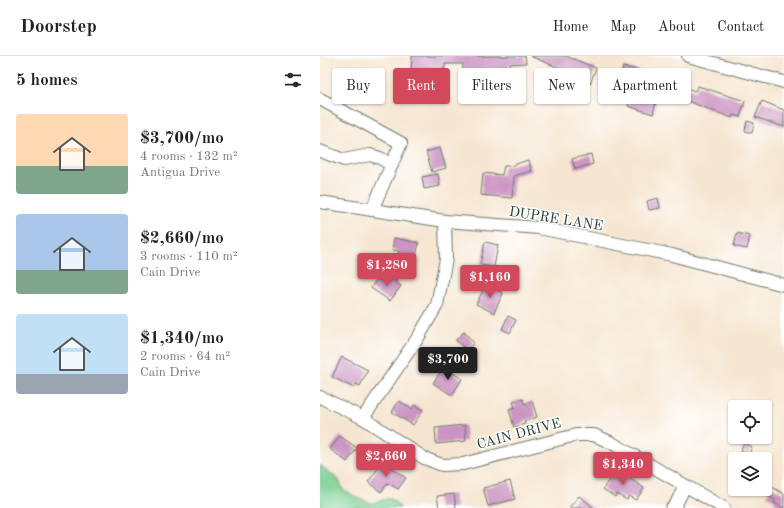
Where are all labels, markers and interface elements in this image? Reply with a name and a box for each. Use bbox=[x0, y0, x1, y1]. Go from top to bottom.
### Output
text: Doorstep bbox=[20, 18, 97, 37]
text: Home bbox=[553, 20, 588, 34]
text: Map bbox=[610, 20, 636, 34]
text: About bbox=[658, 20, 695, 34]
text: Contact bbox=[717, 20, 764, 34]
chip: Buy bbox=[332, 68, 385, 104]
chip: Rent bbox=[393, 68, 450, 104]
chip: Filters bbox=[458, 68, 526, 104]
chip: New bbox=[534, 68, 590, 104]
chip: Apartment bbox=[598, 68, 691, 104]
icon: filters bbox=[282, 69, 304, 91]
text: 5 homes bbox=[16, 72, 78, 89]
icon: home bbox=[48, 130, 96, 178]
text: $3,700/mo bbox=[140, 130, 224, 147]
text: 4 rooms · 132 m² bbox=[140, 150, 238, 163]
text: Antigua Drive bbox=[140, 166, 220, 179]
street label: DUPRE LANE bbox=[508, 205, 604, 233]
icon: home bbox=[48, 230, 96, 278]
text: $2,660/mo bbox=[140, 230, 224, 247]
text: 3 rooms · 110 m² bbox=[140, 250, 238, 263]
pin: $1,280 bbox=[354, 253, 420, 287]
text: $1,280 bbox=[366, 259, 408, 272]
pin: $1,160 bbox=[457, 265, 523, 299]
text: Cain Drive bbox=[140, 266, 201, 279]
text: $1,160 bbox=[469, 271, 511, 284]
icon: home bbox=[48, 330, 96, 378]
text: $1,340/mo bbox=[140, 330, 224, 347]
pin: $3,700 bbox=[415, 347, 481, 381]
text: 2 rooms · 64 m² bbox=[140, 350, 230, 363]
text: $3,700 bbox=[427, 353, 469, 366]
text: Cain Drive bbox=[140, 366, 201, 379]
map controls bbox=[728, 400, 772, 496]
button: locate bbox=[728, 400, 772, 444]
street label: CAIN DRIVE bbox=[475, 416, 563, 452]
pin: $2,660 bbox=[353, 444, 419, 478]
text: $2,660 bbox=[365, 450, 407, 463]
pin: $1,340 bbox=[590, 452, 656, 486]
button: layers bbox=[728, 452, 772, 496]
text: $1,340 bbox=[602, 458, 644, 471]

